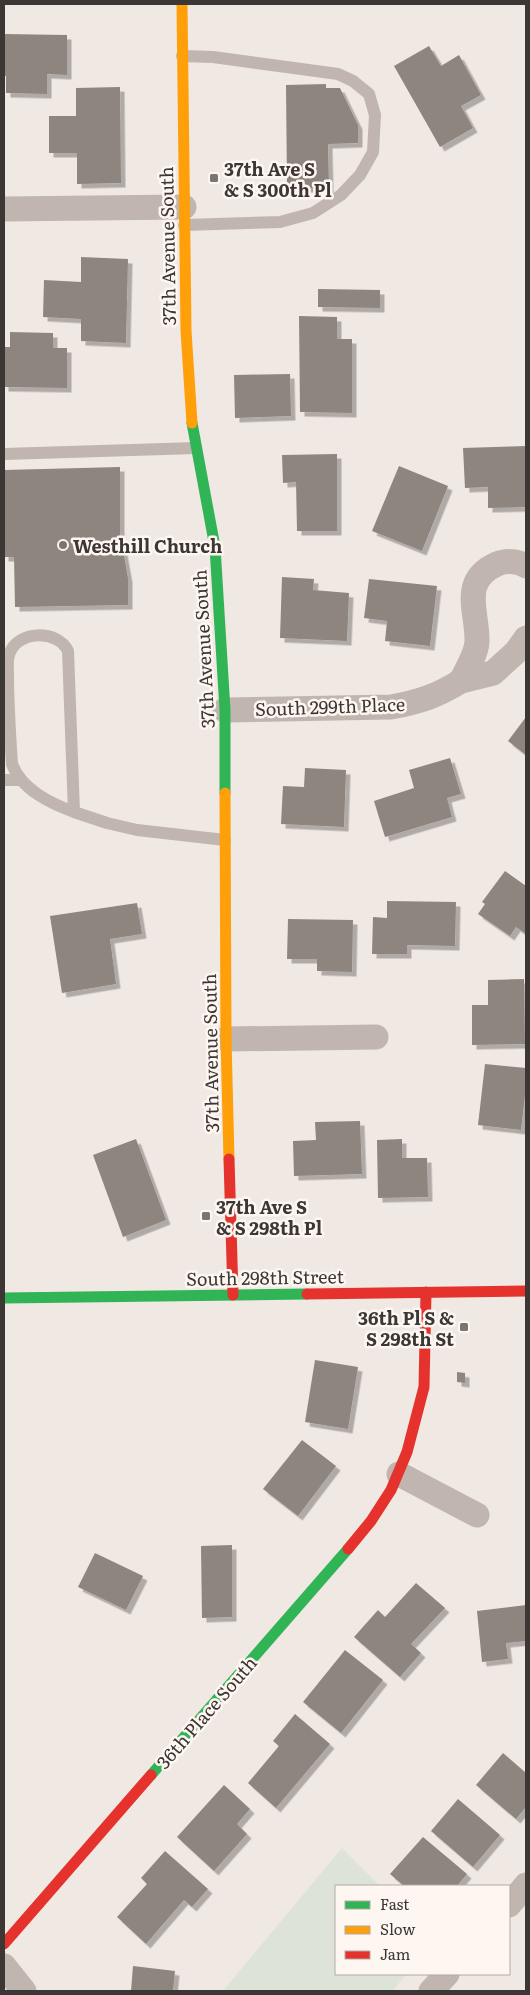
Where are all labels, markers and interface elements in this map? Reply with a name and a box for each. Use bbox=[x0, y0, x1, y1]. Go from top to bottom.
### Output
place label: 37th Ave S & S 300th Pl bbox=[224, 155, 332, 203]
street label: 37th Avenue South bbox=[152, 166, 182, 326]
marker: 37th Ave S & S 300th Pl bbox=[208, 172, 220, 184]
place label: Westhill Church bbox=[73, 532, 223, 559]
marker: Westhill Church bbox=[57, 539, 69, 551]
street label: 37th Avenue South bbox=[185, 569, 221, 729]
street label: South 299th Place bbox=[254, 690, 406, 722]
street label: 37th Avenue South bbox=[195, 973, 225, 1133]
place label: 37th Ave S & S 298th Pl bbox=[216, 1193, 323, 1241]
marker: 37th Ave S & S 298th Pl bbox=[200, 1210, 212, 1222]
street label: South 298th Street bbox=[186, 1262, 345, 1292]
place label: 36th Pl S & S 298th St bbox=[358, 1304, 454, 1352]
marker: 36th Pl S & S 298th St bbox=[458, 1321, 470, 1333]
street label: 36th Place South bbox=[149, 1650, 263, 1774]
legend bbox=[335, 1885, 510, 1975]
text: Fast bbox=[380, 1892, 409, 1915]
text: Slow bbox=[380, 1917, 415, 1940]
text: Jam bbox=[380, 1942, 411, 1965]

